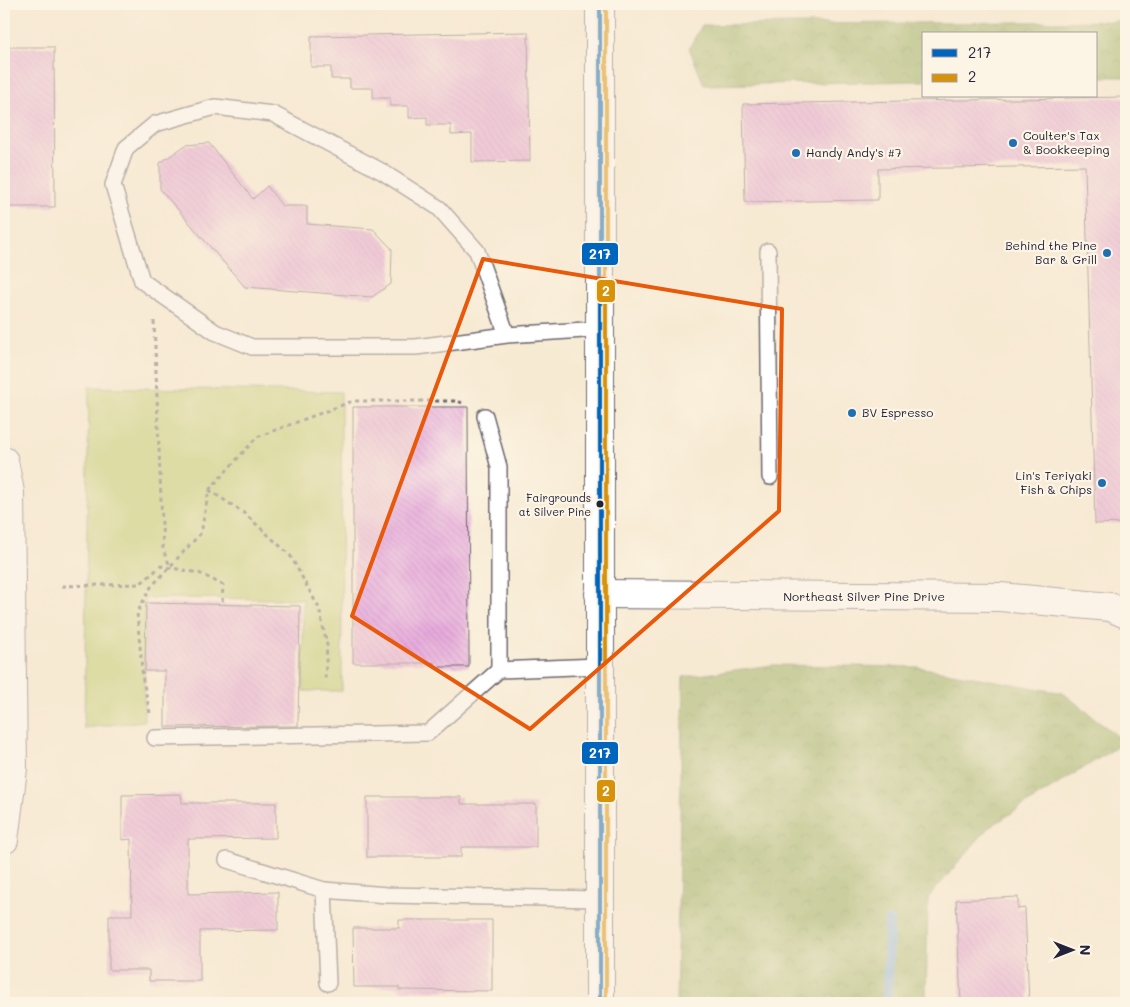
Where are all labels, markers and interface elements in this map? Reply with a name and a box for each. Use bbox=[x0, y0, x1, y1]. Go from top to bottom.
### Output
legend bbox=[922, 32, 1098, 98]
text: 217 bbox=[968, 42, 991, 62]
text: 2 bbox=[968, 66, 976, 86]
place label: Coulter's Tax & Bookkeeping bbox=[1023, 127, 1110, 157]
marker: Coulter's Tax & Bookkeeping bbox=[1007, 137, 1019, 149]
place label: Handy Andy's #7 bbox=[806, 144, 902, 160]
marker: Handy Andy's #7 bbox=[790, 147, 802, 159]
place label: Behind the Pine Bar & Grill bbox=[1005, 237, 1097, 267]
line badge: 217 bbox=[581, 242, 619, 266]
text: 217 bbox=[589, 244, 611, 263]
marker: Behind the Pine Bar & Grill bbox=[1101, 247, 1113, 259]
line badge: 2 bbox=[596, 279, 616, 303]
text: 2 bbox=[602, 281, 610, 300]
place label: BV Espresso bbox=[862, 404, 933, 420]
marker: BV Espresso bbox=[846, 407, 858, 419]
place label: Lin's Teriyaki Fish & Chips bbox=[1015, 467, 1092, 497]
marker: Lin's Teriyaki Fish & Chips bbox=[1096, 477, 1108, 489]
place label: Fairgrounds at Silver Pine bbox=[519, 490, 591, 519]
marker: Fairgrounds at Silver Pine bbox=[595, 499, 605, 509]
street label: Northeast Silver Pine Drive bbox=[783, 588, 945, 604]
line badge: 217 bbox=[581, 741, 619, 765]
text: 217 bbox=[589, 743, 611, 762]
line badge: 2 bbox=[596, 779, 616, 803]
text: 2 bbox=[602, 781, 610, 800]
north arrow bbox=[1048, 924, 1098, 974]
text: N bbox=[1076, 945, 1095, 955]

